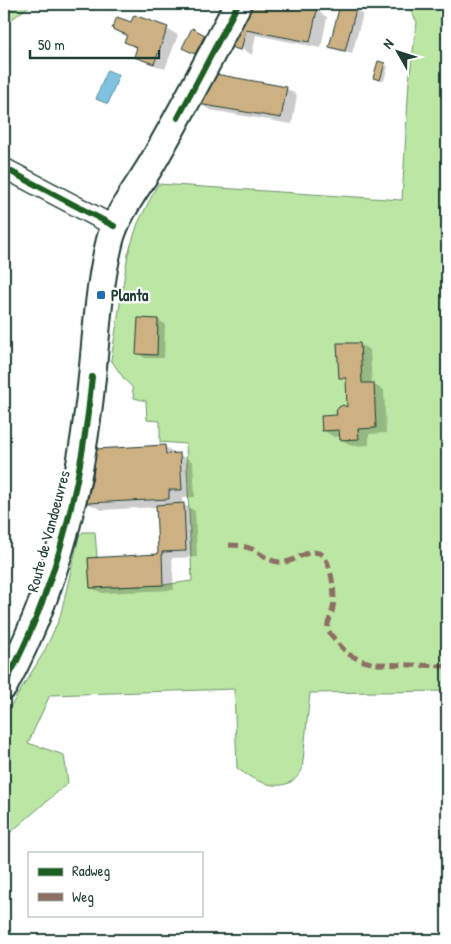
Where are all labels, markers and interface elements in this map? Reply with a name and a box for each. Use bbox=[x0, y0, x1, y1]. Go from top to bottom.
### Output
scale bar bbox=[30, 28, 159, 60]
north arrow bbox=[374, 28, 424, 78]
text: 50 m bbox=[38, 34, 65, 55]
text: N bbox=[378, 34, 398, 52]
place label: Planta bbox=[111, 284, 149, 306]
marker: Planta bbox=[95, 289, 107, 301]
street label: Route de Vandoeuvres bbox=[21, 468, 75, 594]
legend bbox=[28, 852, 202, 916]
text: Radweg bbox=[72, 860, 110, 881]
text: Weg bbox=[72, 886, 94, 907]

